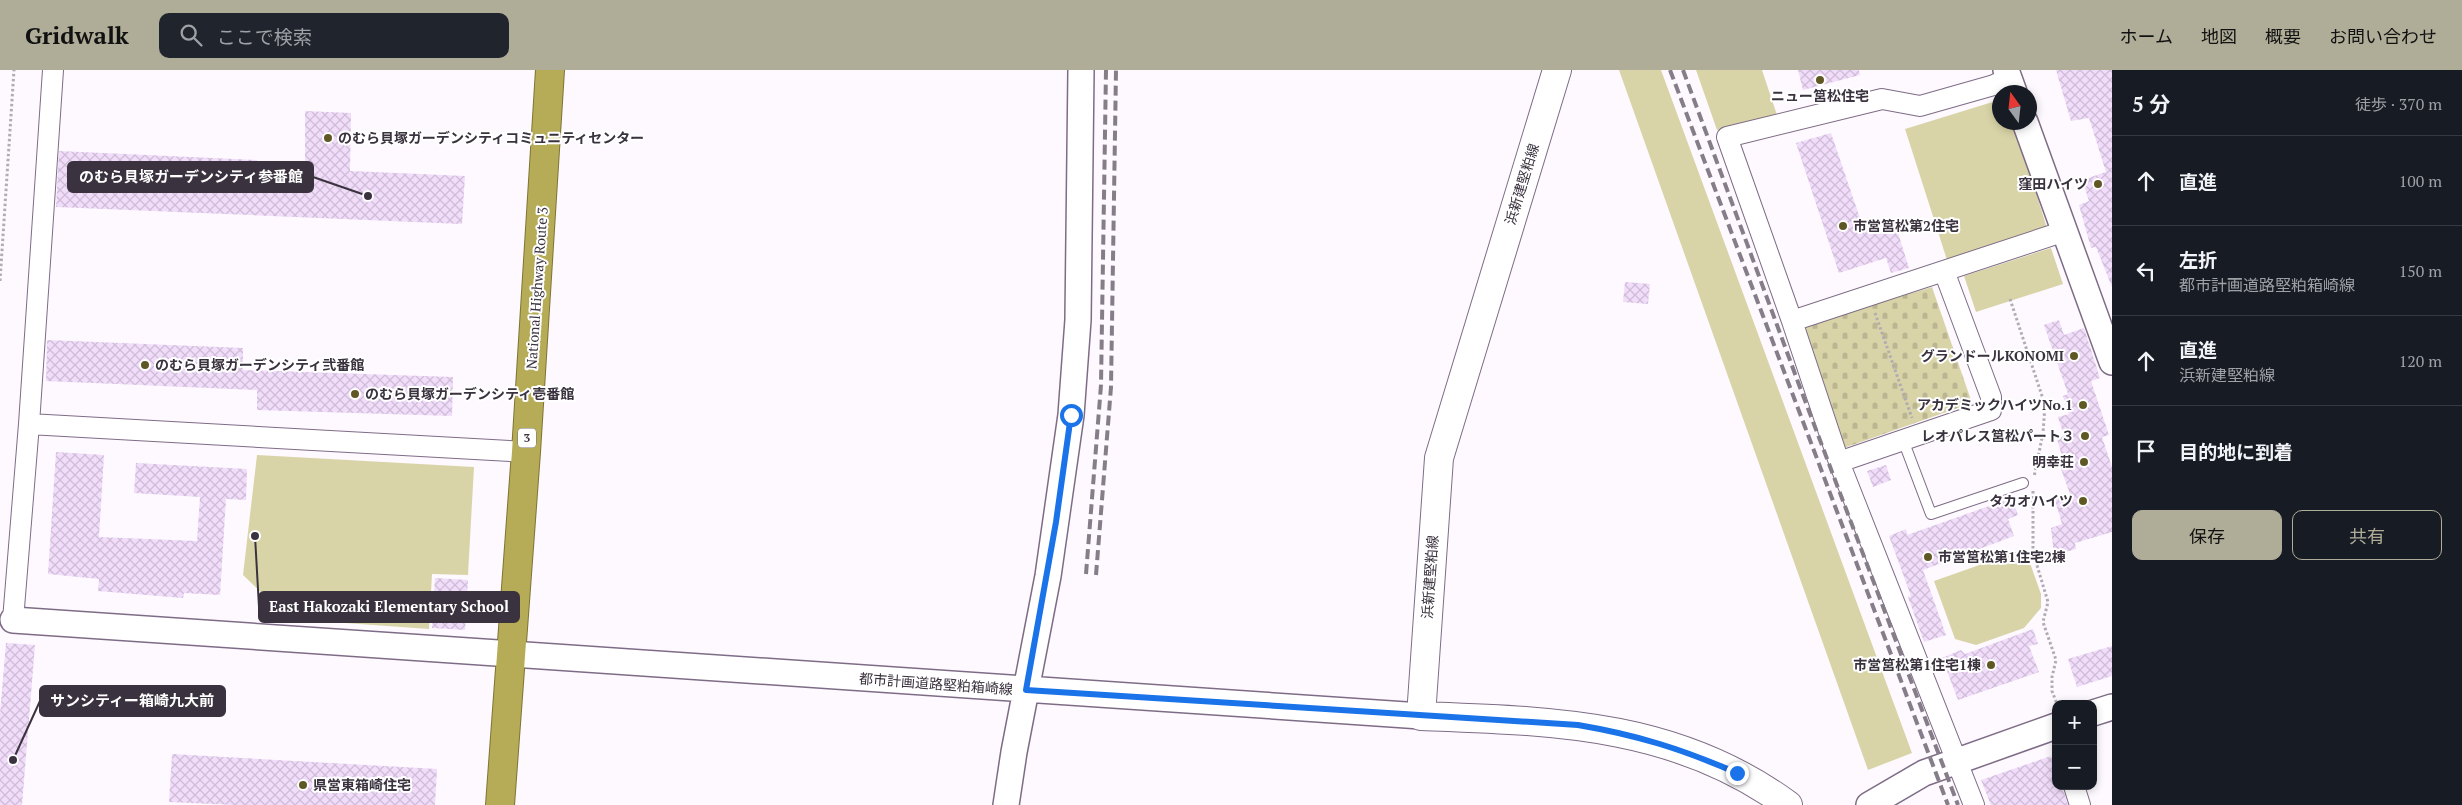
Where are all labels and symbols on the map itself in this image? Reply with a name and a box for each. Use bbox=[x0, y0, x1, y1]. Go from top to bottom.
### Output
marker: ニュー筥松住宅 bbox=[1814, 74, 1826, 86]
north arrow bbox=[1992, 85, 2037, 130]
place label: ニュー筥松住宅 bbox=[1771, 86, 1869, 105]
place label: のむら貝塚ガーデンシティコミュニティセンター bbox=[338, 128, 644, 147]
marker: のむら貝塚ガーデンシティコミュニティセンター bbox=[322, 132, 334, 144]
street label: 浜新建堅粕線 bbox=[1500, 141, 1543, 227]
callout: のむら貝塚ガーデンシティ参番館 bbox=[68, 162, 313, 192]
text: のむら貝塚ガーデンシティ参番館 bbox=[79, 166, 303, 186]
place label: 窪田ハイツ bbox=[2018, 174, 2088, 193]
marker: 窪田ハイツ bbox=[2092, 178, 2104, 190]
street label: National Highway Route 3 bbox=[521, 206, 552, 370]
place label: 市営筥松第2住宅 bbox=[1853, 216, 1959, 235]
marker: 市営筥松第2住宅 bbox=[1837, 220, 1849, 232]
place label: グランドールKONOMI bbox=[1921, 346, 2064, 365]
marker: グランドールKONOMI bbox=[2068, 350, 2080, 362]
place label: のむら貝塚ガーデンシティ弐番館 bbox=[155, 355, 364, 374]
marker: のむら貝塚ガーデンシティ弐番館 bbox=[139, 359, 151, 371]
place label: のむら貝塚ガーデンシティ壱番館 bbox=[365, 384, 574, 403]
marker: のむら貝塚ガーデンシティ壱番館 bbox=[349, 388, 361, 400]
place label: アカデミックハイツNo.1 bbox=[1917, 395, 2073, 414]
marker: アカデミックハイツNo.1 bbox=[2077, 399, 2089, 411]
route start bbox=[1060, 404, 1083, 427]
place label: レオパレス筥松パート３ bbox=[1921, 426, 2075, 445]
road number: 3 bbox=[518, 428, 536, 448]
marker: レオパレス筥松パート３ bbox=[2079, 430, 2091, 442]
place label: 明幸荘 bbox=[2032, 452, 2074, 471]
marker: 明幸荘 bbox=[2078, 456, 2090, 468]
place label: タカオハイツ bbox=[1989, 491, 2073, 510]
marker: タカオハイツ bbox=[2077, 495, 2089, 507]
street label: 浜新建堅粕線 bbox=[1417, 534, 1442, 620]
place label: 市営筥松第1住宅2棟 bbox=[1938, 547, 2066, 566]
marker: 市営筥松第1住宅2棟 bbox=[1922, 551, 1934, 563]
callout: East Hakozaki Elementary School bbox=[259, 592, 519, 622]
text: East Hakozaki Elementary School bbox=[269, 596, 509, 616]
place label: 市営筥松第1住宅1棟 bbox=[1853, 655, 1981, 674]
marker: 市営筥松第1住宅1棟 bbox=[1985, 659, 1997, 671]
street label: 都市計画道路堅粕箱崎線 bbox=[859, 669, 1014, 698]
callout: サンシティー箱崎九大前 bbox=[40, 686, 225, 716]
text: サンシティー箱崎九大前 bbox=[50, 690, 214, 710]
route end bbox=[1726, 762, 1749, 785]
place label: 県営東箱崎住宅 bbox=[313, 775, 411, 794]
marker: 県営東箱崎住宅 bbox=[297, 779, 309, 791]

